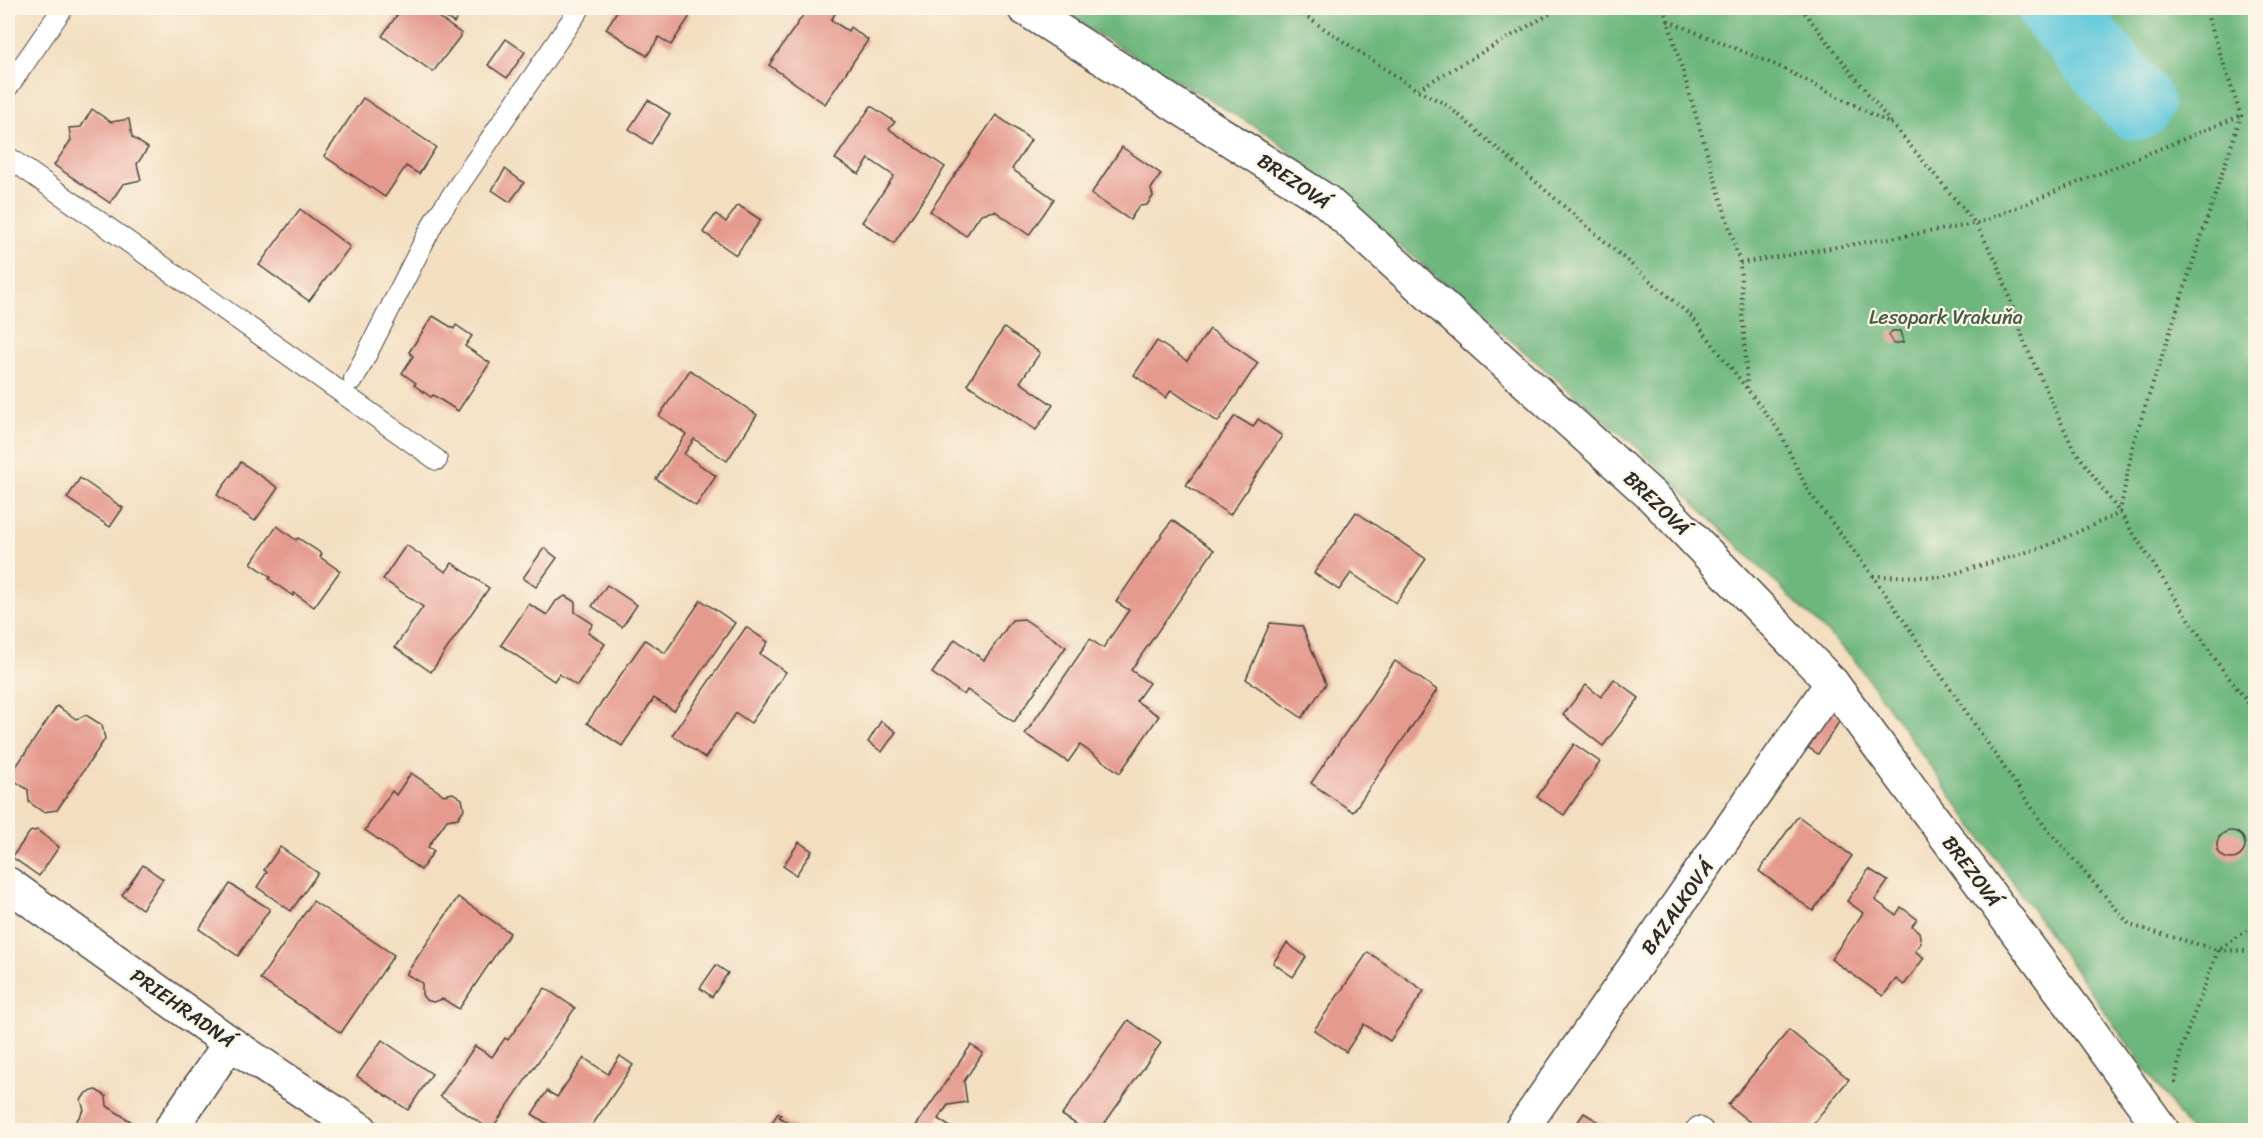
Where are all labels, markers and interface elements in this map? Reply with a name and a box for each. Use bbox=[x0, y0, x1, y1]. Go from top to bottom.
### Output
street label: BREZOVÁ bbox=[1250, 144, 1340, 221]
park label: Lesopark Vrakuňa bbox=[1869, 300, 2023, 335]
street label: BREZOVÁ bbox=[1615, 462, 1700, 547]
street label: BREZOVÁ bbox=[1933, 828, 2012, 917]
street label: BAZALKOVÁ bbox=[1632, 850, 1725, 962]
street label: PRIEHRADNÁ bbox=[123, 959, 245, 1059]

